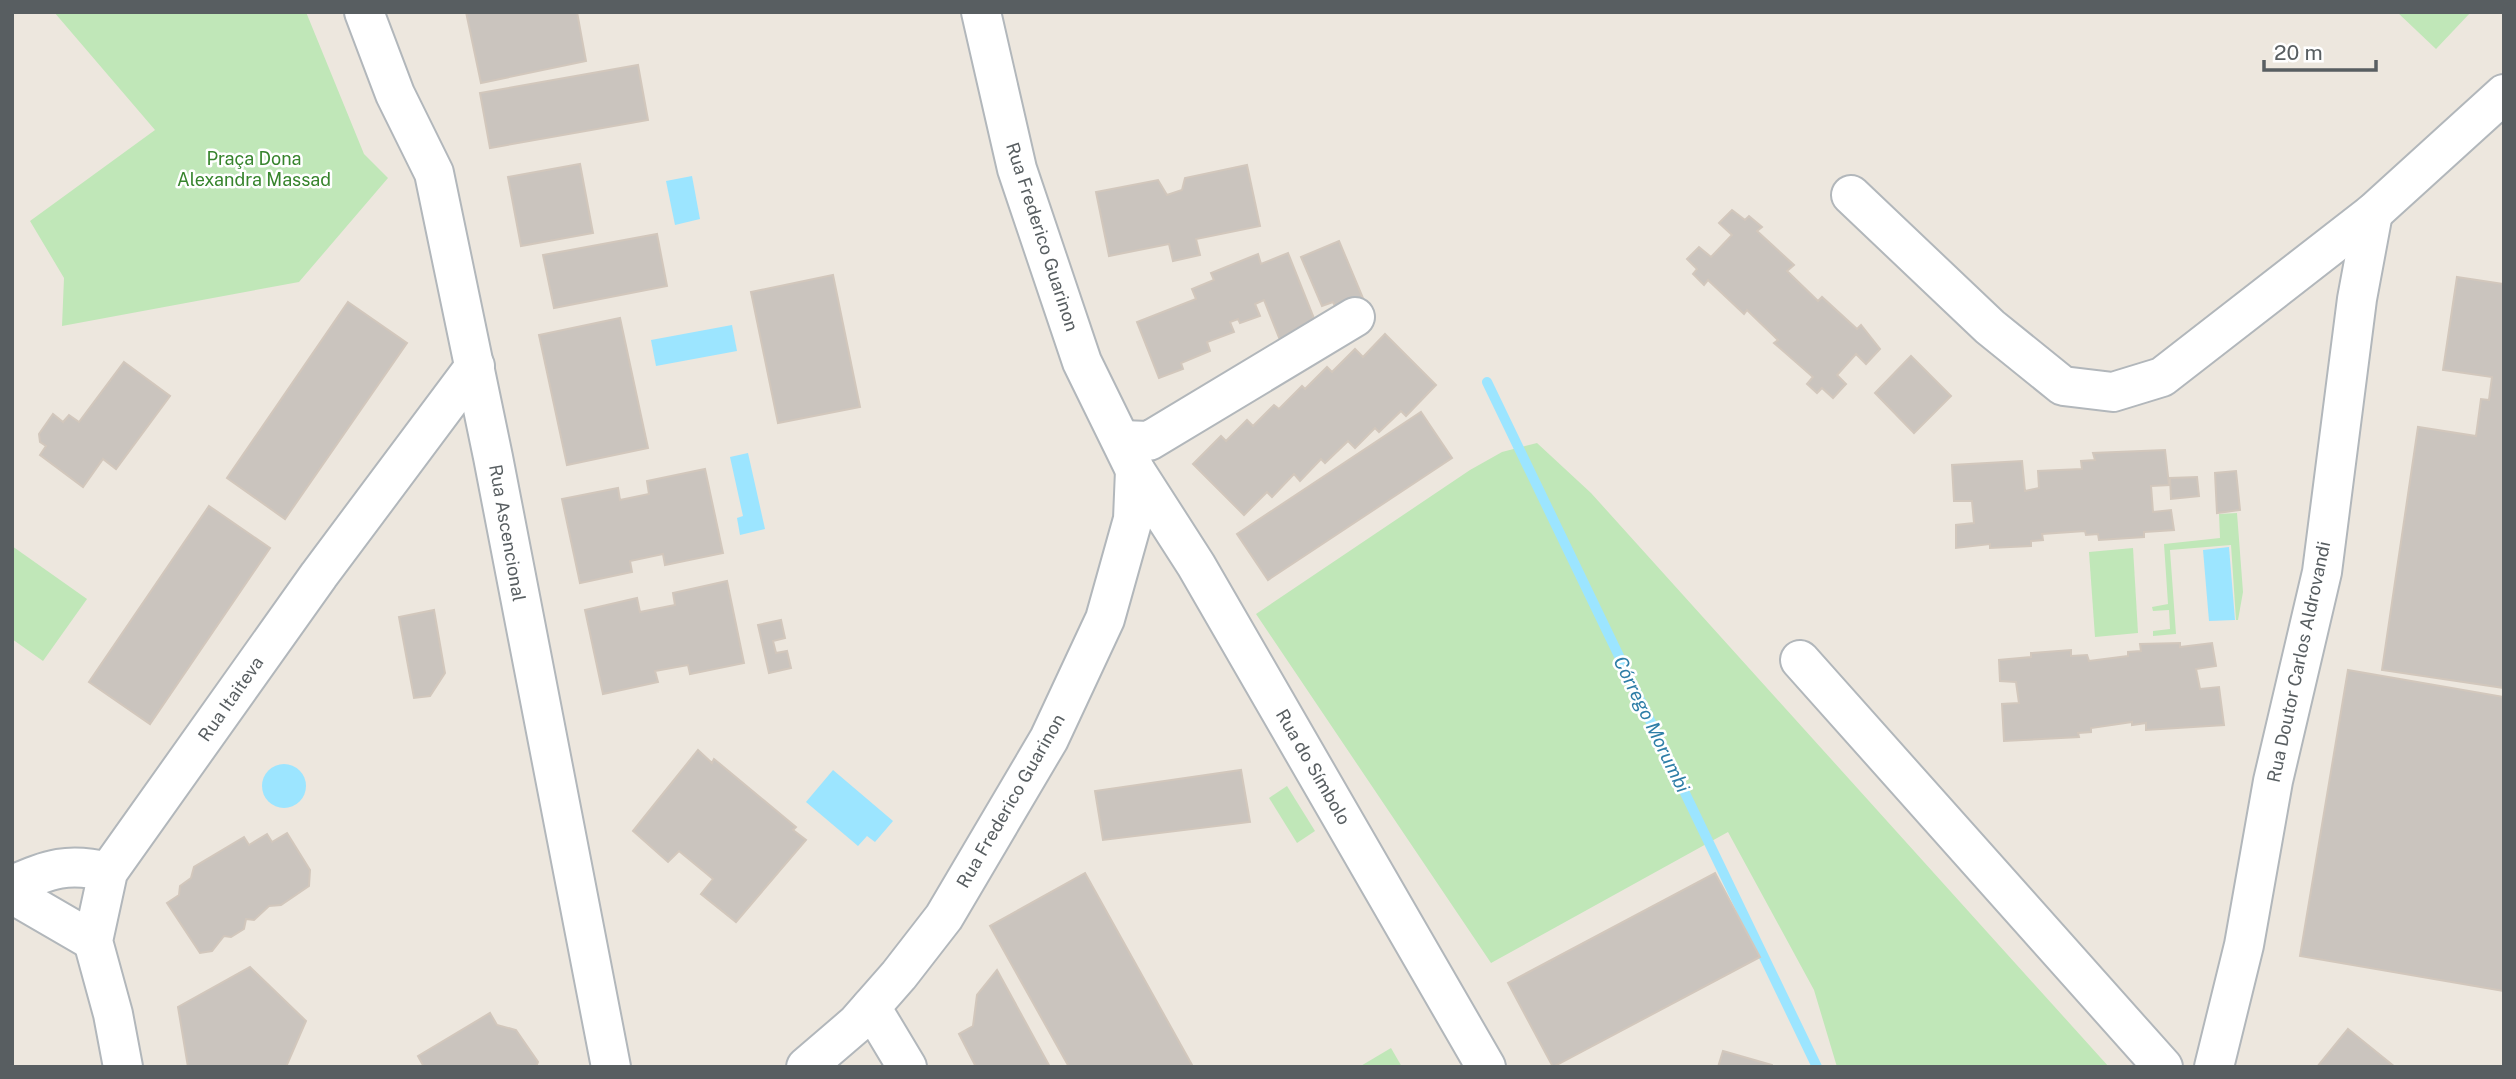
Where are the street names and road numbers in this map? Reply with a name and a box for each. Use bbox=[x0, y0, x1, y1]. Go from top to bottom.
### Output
street label: Rua Frederico Guarinon bbox=[1002, 140, 1083, 334]
street label: Rua Ascencional bbox=[485, 463, 530, 603]
street label: Rua Doutor Carlos Aldrovandi bbox=[2263, 539, 2334, 784]
street label: Rua Itaiteva bbox=[194, 652, 268, 745]
street label: Rua do Símbolo bbox=[1272, 705, 1355, 828]
street label: Rua Frederico Guarinon bbox=[952, 710, 1069, 891]

